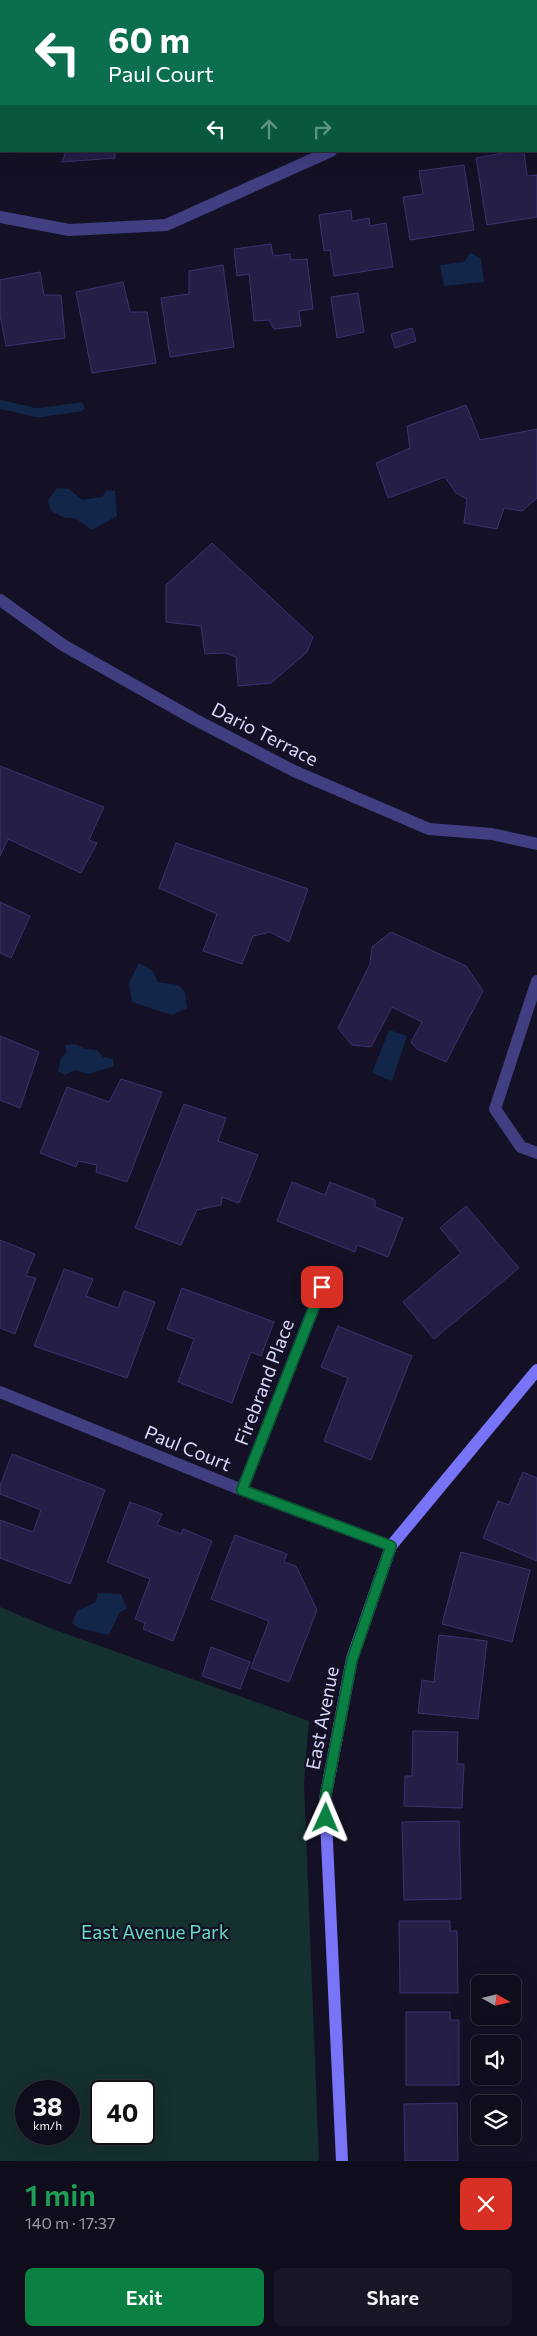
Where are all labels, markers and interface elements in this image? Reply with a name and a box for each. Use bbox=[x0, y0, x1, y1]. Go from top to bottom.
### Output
text: 60 m bbox=[108, 17, 190, 60]
icon: left bbox=[25, 20, 90, 85]
text: Paul Court bbox=[108, 60, 214, 87]
icon: left bbox=[202, 115, 230, 143]
icon: ahead bbox=[255, 115, 283, 143]
icon: right bbox=[308, 115, 336, 143]
street label: Dario Terrace bbox=[208, 697, 322, 770]
pin bbox=[301, 1266, 343, 1308]
icon: arrive bbox=[308, 1273, 336, 1301]
street label: Firebrand Place bbox=[229, 1315, 298, 1448]
street label: Paul Court bbox=[142, 1420, 235, 1475]
street label: East Avenue bbox=[300, 1664, 343, 1771]
position arrow bbox=[299, 1791, 351, 1843]
park label: East Avenue Park bbox=[81, 1920, 229, 1943]
north arrow bbox=[471, 1975, 521, 2025]
map controls bbox=[471, 1975, 521, 2145]
button: sound bbox=[471, 2035, 521, 2085]
speed limit sign: 40 bbox=[90, 2080, 155, 2145]
text: 38 bbox=[32, 2091, 63, 2121]
button: layers bbox=[471, 2095, 521, 2145]
text: km/h bbox=[33, 2118, 62, 2132]
text: 1 min bbox=[25, 2175, 96, 2212]
button: close bbox=[460, 2178, 512, 2230]
text: 140 m · 17:37 bbox=[25, 2213, 115, 2232]
button: Exit bbox=[25, 2268, 264, 2326]
button: Share bbox=[274, 2268, 512, 2326]

